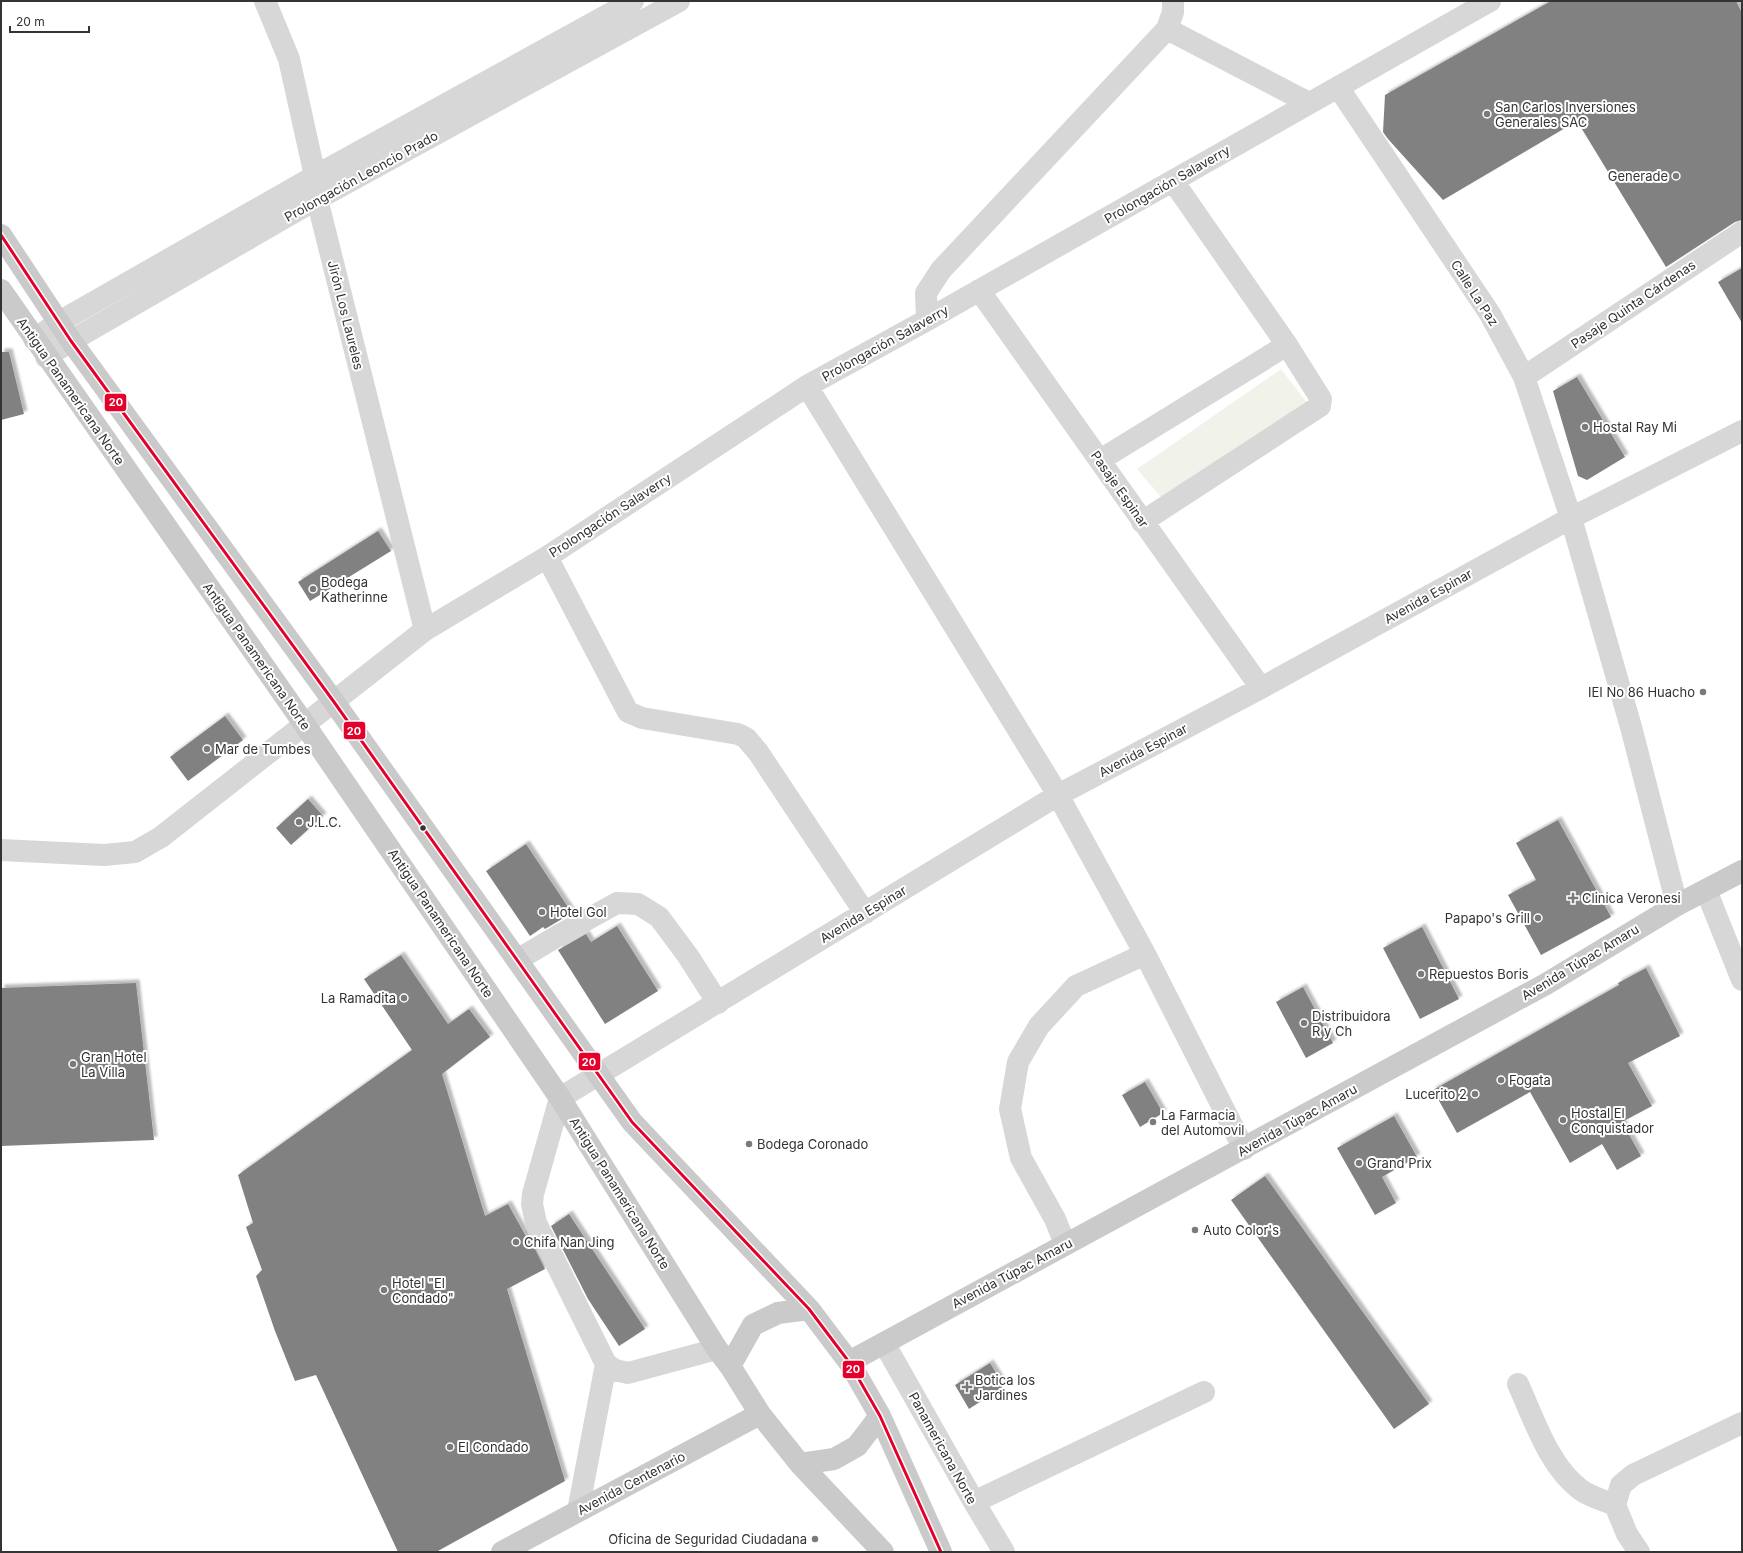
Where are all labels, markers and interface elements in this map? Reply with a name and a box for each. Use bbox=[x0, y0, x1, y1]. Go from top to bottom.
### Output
scale bar bbox=[10, 8, 89, 34]
text: 20 m bbox=[16, 14, 45, 29]
place label: San Carlos Inversiones Generales SAC bbox=[1495, 99, 1636, 130]
marker: San Carlos Inversiones Generales SAC bbox=[1482, 109, 1492, 119]
street label: Prolongación Leoncio Prado bbox=[281, 127, 441, 225]
street label: Prolongación Salaverry bbox=[1101, 141, 1233, 227]
place label: Generade bbox=[1608, 168, 1668, 184]
marker: Generade bbox=[1671, 171, 1681, 181]
street label: Pasaje Quinta Cárdenas bbox=[1568, 256, 1698, 352]
street label: Calle La Paz bbox=[1448, 257, 1502, 329]
street label: Jirón Los Laureles bbox=[325, 259, 367, 372]
street label: Prolongación Salaverry bbox=[819, 301, 951, 385]
street label: Antigua Panamericana Norte bbox=[14, 314, 128, 468]
line badge: 20 bbox=[104, 393, 127, 412]
text: 20 bbox=[109, 395, 123, 409]
place label: Hostal Ray Mi bbox=[1593, 419, 1677, 435]
marker: Hostal Ray Mi bbox=[1580, 422, 1590, 432]
street label: Pasaje Espinar bbox=[1088, 448, 1152, 530]
street label: Prolongación Salaverry bbox=[546, 470, 674, 560]
street label: Avenida Espinar bbox=[1381, 565, 1475, 627]
place label: Bodega Katherinne bbox=[321, 574, 388, 605]
street label: Antigua Panamericana Norte bbox=[200, 579, 314, 733]
marker: Bodega Katherinne bbox=[308, 584, 318, 594]
place label: IEI No 86 Huacho bbox=[1588, 684, 1695, 700]
marker: IEI No 86 Huacho bbox=[1698, 687, 1708, 697]
street label: Avenida Espinar bbox=[1096, 720, 1190, 780]
line badge: 20 bbox=[343, 721, 366, 740]
text: 20 bbox=[347, 724, 361, 738]
place label: Mar de Tumbes bbox=[215, 741, 311, 757]
marker: Mar de Tumbes bbox=[202, 744, 212, 754]
place label: J.L.C. bbox=[307, 814, 342, 830]
marker: J.L.C. bbox=[294, 817, 304, 827]
unlabelled marker bbox=[418, 823, 428, 833]
street label: Antigua Panamericana Norte bbox=[385, 845, 497, 1001]
street label: Avenida Espinar bbox=[817, 882, 909, 946]
place label: Clinica Veronesi bbox=[1582, 890, 1681, 906]
marker: Clinica Veronesi bbox=[1567, 892, 1579, 904]
place label: Hotel Gol bbox=[550, 904, 607, 920]
marker: Hotel Gol bbox=[537, 907, 547, 917]
place label: Papapo's Grill bbox=[1445, 910, 1530, 926]
marker: Papapo's Grill bbox=[1533, 913, 1543, 923]
street label: Avenida Túpac Amaru bbox=[1518, 921, 1642, 1003]
place label: Repuestos Boris bbox=[1429, 966, 1529, 982]
marker: Repuestos Boris bbox=[1416, 969, 1426, 979]
place label: La Ramadita bbox=[321, 990, 396, 1006]
marker: La Ramadita bbox=[399, 993, 409, 1003]
place label: Distribuidora R y Ch bbox=[1312, 1008, 1391, 1039]
marker: Distribuidora R y Ch bbox=[1299, 1018, 1309, 1028]
place label: Gran Hotel La Villa bbox=[81, 1049, 147, 1080]
line badge: 20 bbox=[578, 1052, 601, 1071]
text: 20 bbox=[582, 1055, 596, 1069]
marker: Gran Hotel La Villa bbox=[68, 1059, 78, 1069]
place label: Fogata bbox=[1509, 1072, 1551, 1088]
marker: Fogata bbox=[1496, 1075, 1506, 1085]
street label: Avenida Túpac Amaru bbox=[1234, 1080, 1360, 1160]
place label: Lucerito 2 bbox=[1405, 1086, 1467, 1102]
marker: Lucerito 2 bbox=[1470, 1089, 1480, 1099]
place label: Hostal El Conquistador bbox=[1571, 1105, 1654, 1136]
place label: La Farmacia del Automovil bbox=[1161, 1107, 1244, 1138]
street label: Antigua Panamericana Norte bbox=[566, 1114, 674, 1272]
marker: Hostal El Conquistador bbox=[1558, 1115, 1568, 1125]
marker: La Farmacia del Automovil bbox=[1148, 1117, 1158, 1127]
place label: Bodega Coronado bbox=[757, 1136, 868, 1152]
marker: Bodega Coronado bbox=[744, 1139, 754, 1149]
place label: Grand Prix bbox=[1367, 1155, 1432, 1171]
marker: Grand Prix bbox=[1354, 1158, 1364, 1168]
place label: Auto Color's bbox=[1203, 1222, 1279, 1238]
marker: Auto Color's bbox=[1190, 1225, 1200, 1235]
place label: Chifa Nan Jing bbox=[524, 1234, 615, 1250]
street label: Avenida Túpac Amaru bbox=[949, 1234, 1075, 1312]
marker: Chifa Nan Jing bbox=[511, 1237, 521, 1247]
place label: Hotel "El Condado" bbox=[392, 1275, 454, 1306]
marker: Hotel "El Condado" bbox=[379, 1285, 389, 1295]
line badge: 20 bbox=[842, 1360, 865, 1379]
text: 20 bbox=[846, 1362, 860, 1376]
place label: Botica los Jardines bbox=[975, 1372, 1035, 1403]
marker: Botica los Jardines bbox=[962, 1382, 972, 1392]
street label: Panamericana Norte bbox=[906, 1389, 980, 1507]
place label: El Condado bbox=[458, 1439, 529, 1455]
marker: El Condado bbox=[445, 1442, 455, 1452]
street label: Avenida Centenario bbox=[574, 1448, 688, 1518]
place label: Oficina de Seguridad Ciudadana bbox=[608, 1531, 807, 1547]
marker: Oficina de Seguridad Ciudadana bbox=[810, 1534, 820, 1544]

